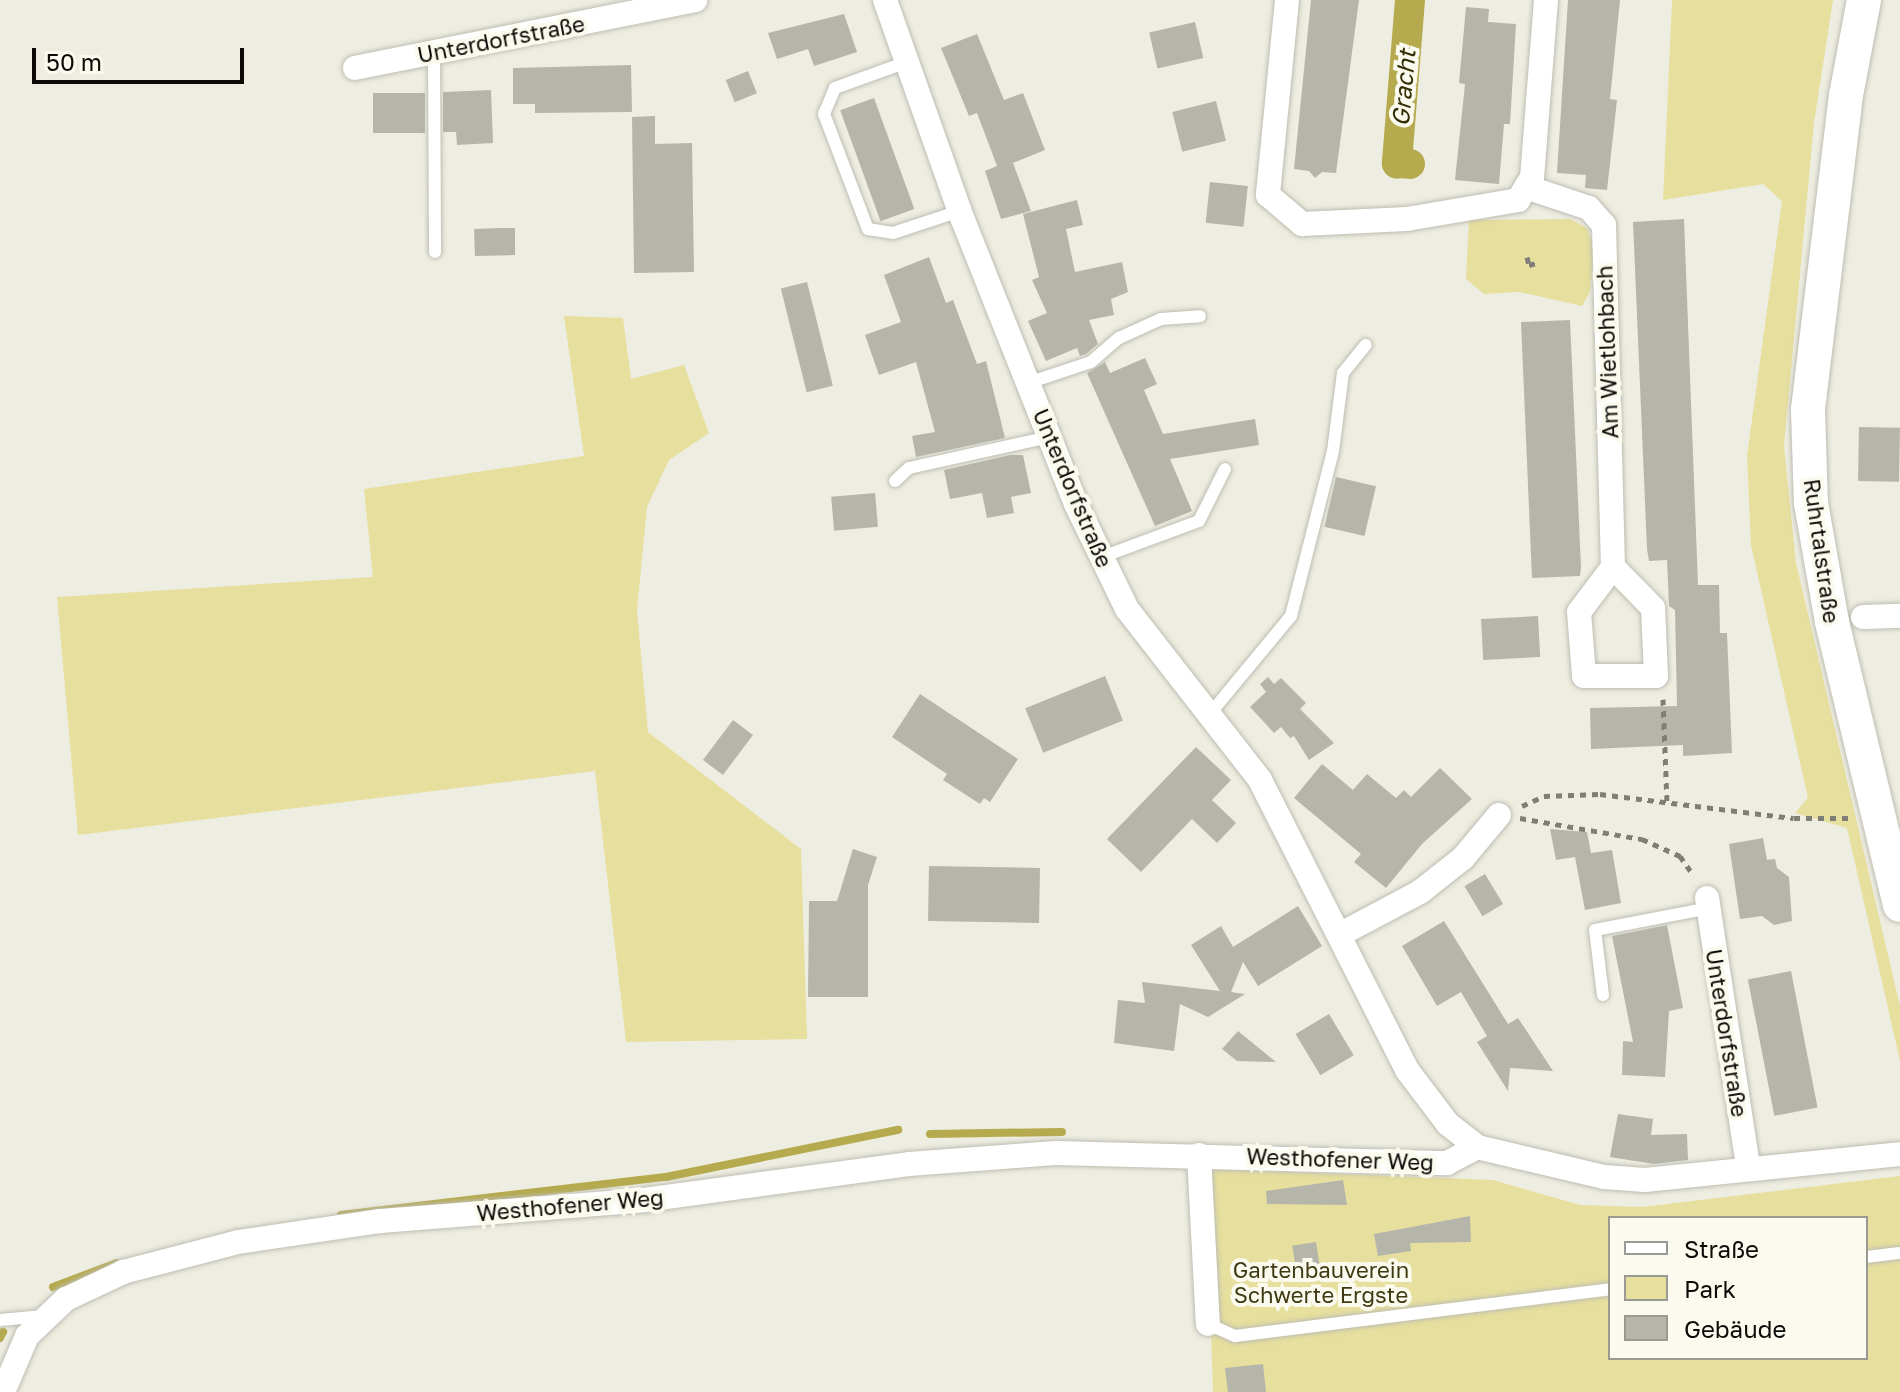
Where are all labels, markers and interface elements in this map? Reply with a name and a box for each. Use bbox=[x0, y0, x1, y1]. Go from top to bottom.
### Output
street label: Unterdorfstraße bbox=[415, 10, 587, 68]
scale bar bbox=[36, 32, 248, 82]
text: 50 m bbox=[46, 47, 102, 76]
water label: Gracht bbox=[1385, 48, 1421, 128]
street label: Am Wietlohbach bbox=[1591, 265, 1623, 439]
street label: Unterdorfstraße bbox=[1028, 405, 1118, 571]
street label: Ruhrtalstraße bbox=[1799, 477, 1845, 625]
street label: Unterdorfstraße bbox=[1701, 947, 1753, 1119]
street label: Westhofener Weg bbox=[1246, 1143, 1434, 1175]
street label: Westhofener Weg bbox=[475, 1184, 665, 1226]
legend bbox=[1608, 1216, 1868, 1360]
text: Straße bbox=[1684, 1234, 1759, 1263]
park label: Gartenbauverein Schwerte Ergste bbox=[1233, 1256, 1409, 1308]
text: Park bbox=[1684, 1274, 1736, 1303]
text: Gebäude bbox=[1684, 1314, 1786, 1343]

